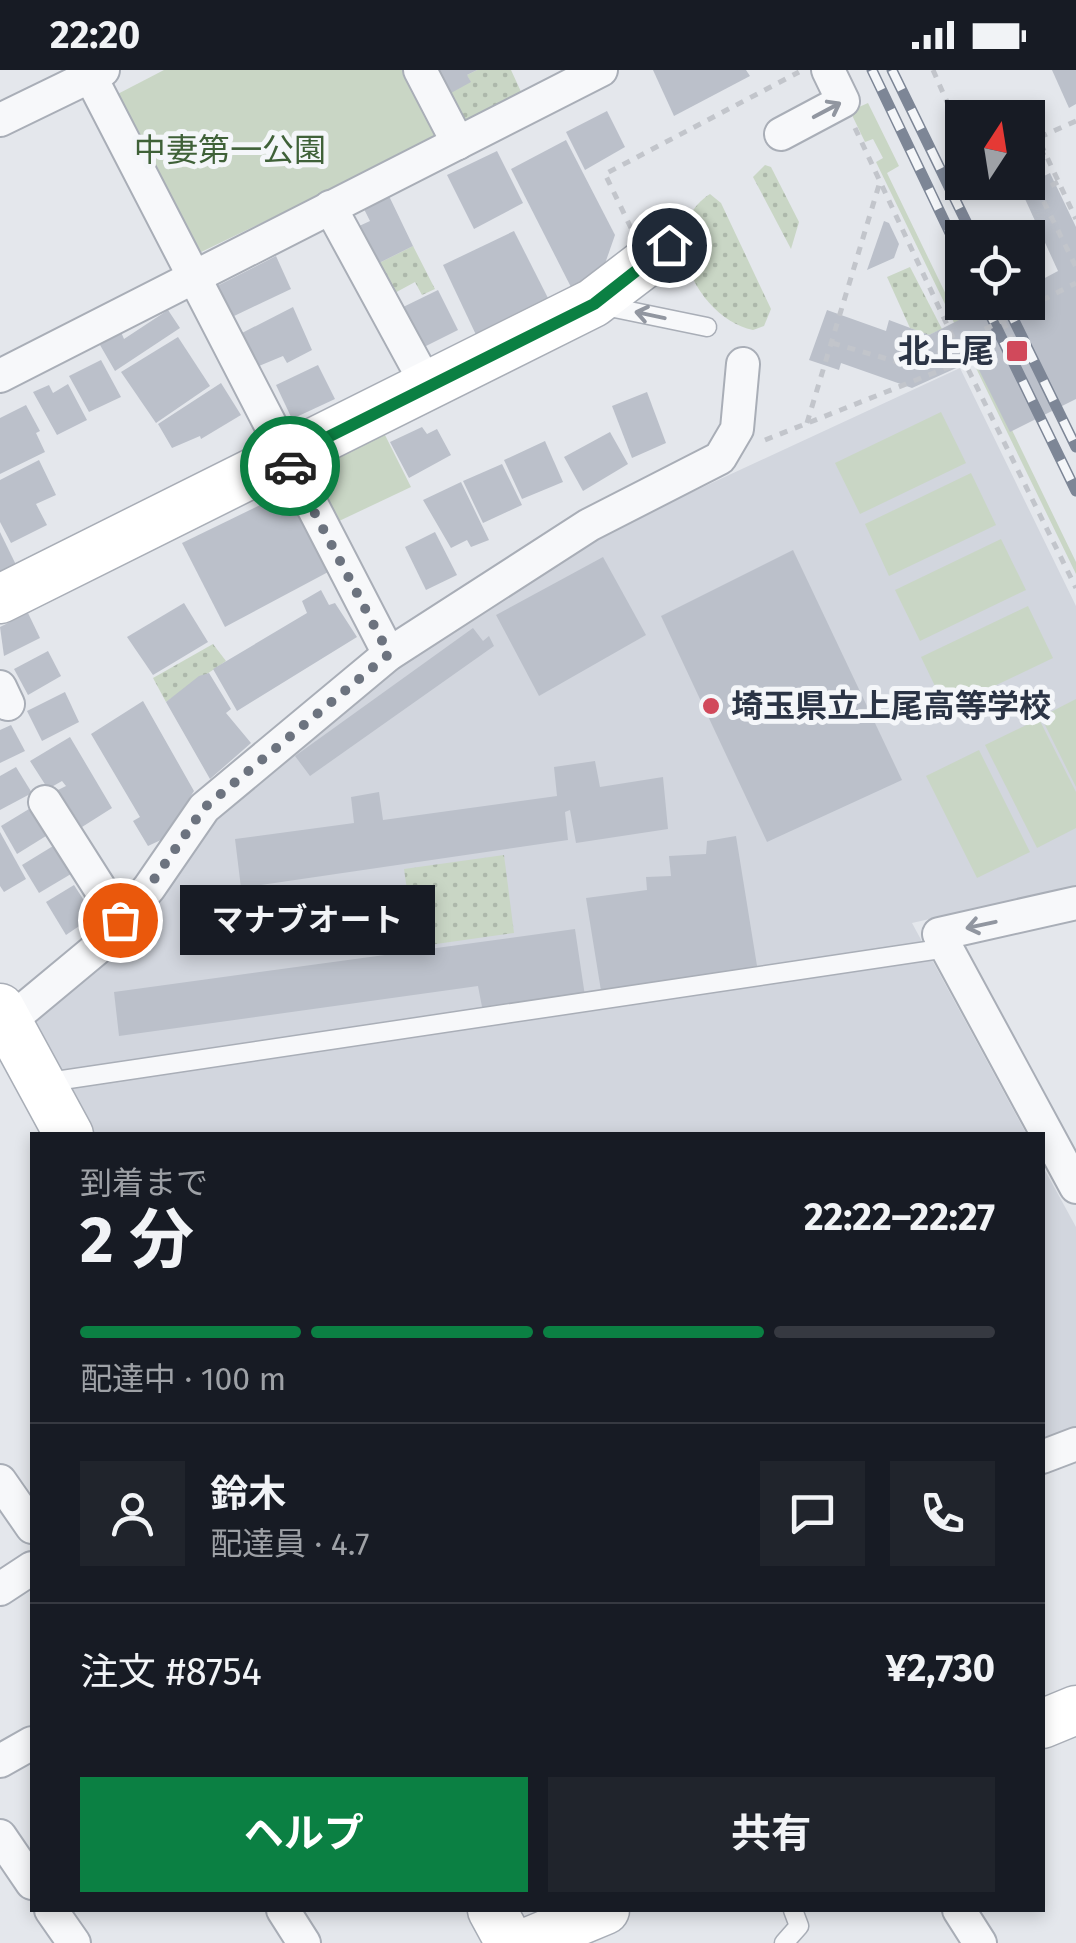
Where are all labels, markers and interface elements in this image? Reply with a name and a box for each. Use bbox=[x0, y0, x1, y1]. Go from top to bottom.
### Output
text: 22:20 bbox=[50, 12, 140, 58]
one-way arrow bbox=[812, 99, 842, 119]
north arrow bbox=[945, 100, 1045, 200]
map controls bbox=[945, 100, 1045, 320]
park label: 中妻第一公園 bbox=[134, 131, 326, 169]
pin bbox=[627, 203, 712, 288]
icon: home bbox=[642, 218, 697, 273]
button: locate bbox=[945, 220, 1045, 320]
one-way arrow bbox=[635, 305, 667, 324]
place label: 北上尾 bbox=[898, 332, 994, 370]
marker: 北上尾 bbox=[1004, 338, 1030, 364]
courier bbox=[240, 416, 340, 516]
icon: car bbox=[263, 439, 318, 494]
place label: 埼玉県立上尾高等学校 bbox=[731, 687, 1051, 725]
marker: 埼玉県立上尾高等学校 bbox=[700, 695, 722, 717]
pin bbox=[78, 878, 163, 963]
callout: マナブオート bbox=[180, 885, 435, 955]
icon: bag bbox=[93, 893, 148, 948]
text: マナブオート bbox=[211, 901, 404, 939]
one-way arrow bbox=[966, 916, 998, 935]
text: 到着まで bbox=[80, 1164, 208, 1202]
text: 22:22–22:27 bbox=[804, 1194, 995, 1240]
text: 2 分 bbox=[80, 1201, 194, 1279]
text: 配達中 · 100 m bbox=[80, 1360, 286, 1398]
button: person bbox=[80, 1461, 185, 1566]
button: chat bbox=[760, 1461, 865, 1566]
button: phone bbox=[890, 1461, 995, 1566]
text: 鈴木 bbox=[210, 1471, 286, 1517]
text: 配達員 · 4.7 bbox=[210, 1525, 370, 1563]
text: ¥2,730 bbox=[886, 1645, 995, 1691]
text: 注文 #8754 bbox=[80, 1649, 262, 1695]
button: ヘルプ bbox=[80, 1777, 528, 1892]
button: 共有 bbox=[548, 1777, 995, 1892]

